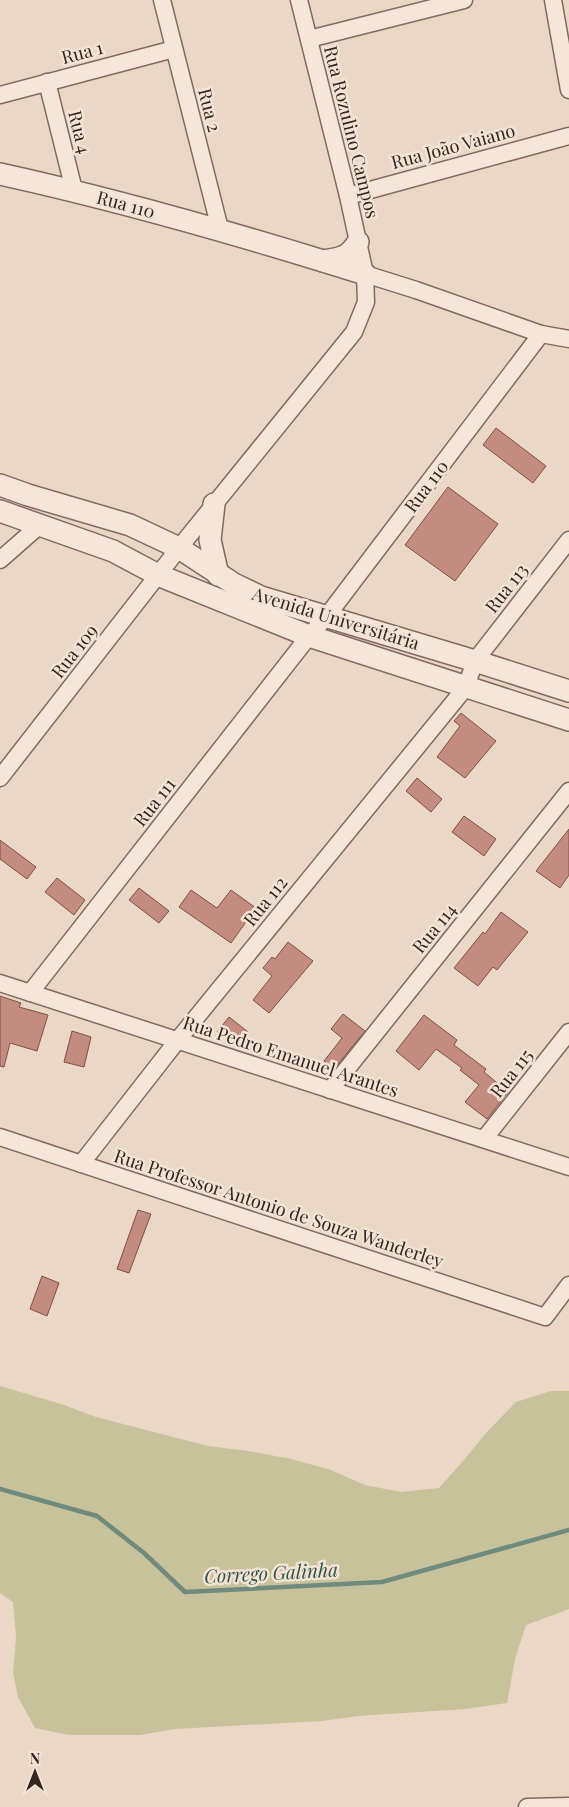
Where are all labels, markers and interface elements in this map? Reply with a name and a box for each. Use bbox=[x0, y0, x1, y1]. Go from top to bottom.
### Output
street label: Rua 1 bbox=[59, 35, 106, 69]
street label: Rua Rozulino Campos bbox=[319, 43, 385, 221]
street label: Rua 2 bbox=[193, 86, 227, 134]
street label: Rua 4 bbox=[63, 108, 97, 156]
street label: Rua João Vaiano bbox=[388, 118, 518, 174]
street label: Rua 110 bbox=[94, 185, 158, 223]
street label: Rua 110 bbox=[399, 455, 453, 517]
street label: Rua 113 bbox=[479, 558, 533, 618]
street label: Avenida Universitária bbox=[249, 581, 422, 655]
street label: Rua 109 bbox=[45, 619, 103, 683]
street label: Rua 111 bbox=[128, 773, 181, 831]
street label: Rua 112 bbox=[238, 871, 292, 931]
street label: Rua 114 bbox=[407, 898, 462, 958]
street label: Rua Pedro Emanuel Arantes bbox=[180, 1010, 402, 1102]
street label: Rua 115 bbox=[484, 1044, 538, 1102]
street label: Rua Professor Antonio de Souza Wanderley bbox=[111, 1143, 447, 1273]
water label: Corrego Galinha bbox=[203, 1556, 339, 1588]
north arrow bbox=[10, 1747, 60, 1797]
text: N bbox=[30, 1749, 40, 1768]

